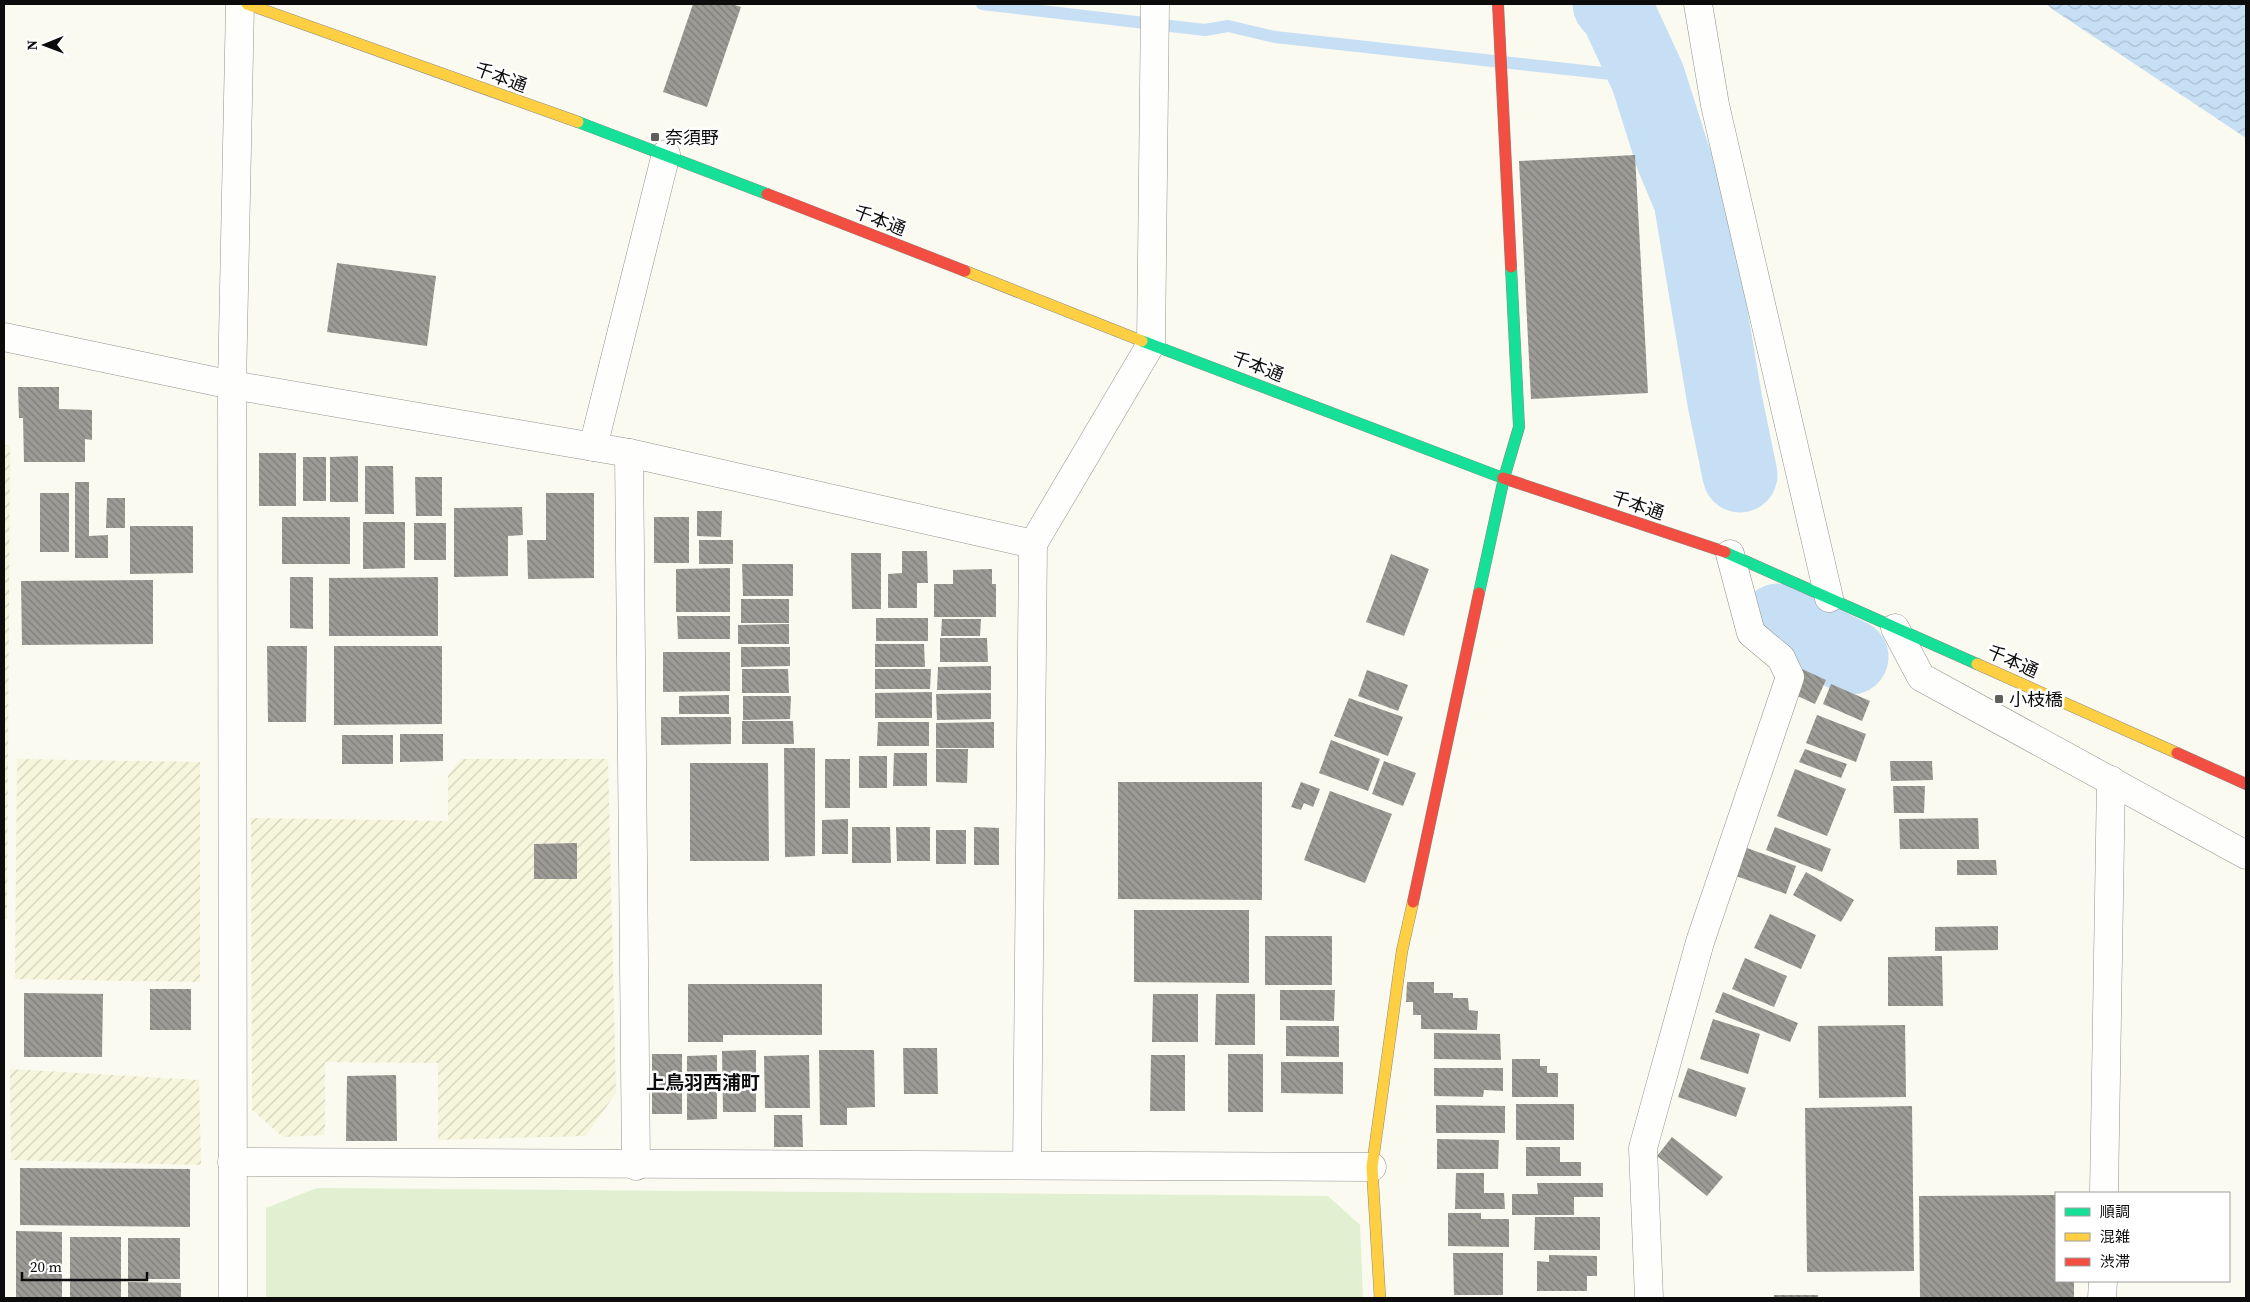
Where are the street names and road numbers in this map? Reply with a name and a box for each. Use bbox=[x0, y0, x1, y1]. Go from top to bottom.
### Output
street label: 千本通 bbox=[471, 56, 531, 98]
street label: 千本通 bbox=[850, 199, 910, 241]
street label: 千本通 bbox=[1228, 345, 1288, 387]
street label: 千本通 bbox=[1608, 484, 1668, 526]
street label: 千本通 bbox=[1983, 639, 2043, 683]

